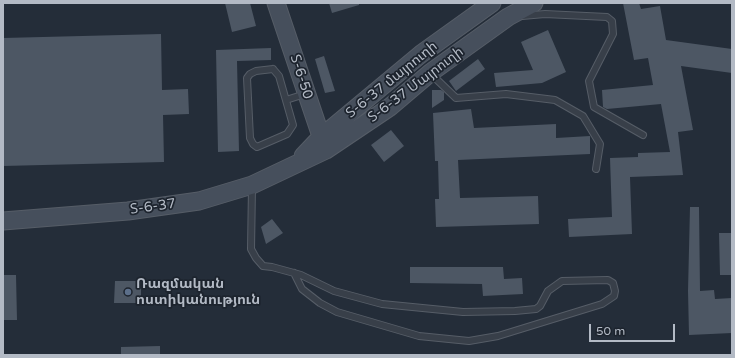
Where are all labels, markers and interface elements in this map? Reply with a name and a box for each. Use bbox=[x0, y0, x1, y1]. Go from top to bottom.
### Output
street label: Տ-6-37 մայրուղի bbox=[343, 38, 441, 122]
street label: Տ-6-37 Մայրուղի bbox=[365, 44, 467, 126]
street label: Տ-6-50 bbox=[286, 53, 316, 101]
street label: Տ-6-37 bbox=[129, 195, 177, 219]
place label: Ռազմական ոստիկանություն bbox=[136, 276, 260, 308]
marker: Ռազմական ոստիկանություն bbox=[123, 287, 133, 297]
scale bar bbox=[591, 316, 677, 342]
text: 50 m bbox=[596, 324, 625, 338]

